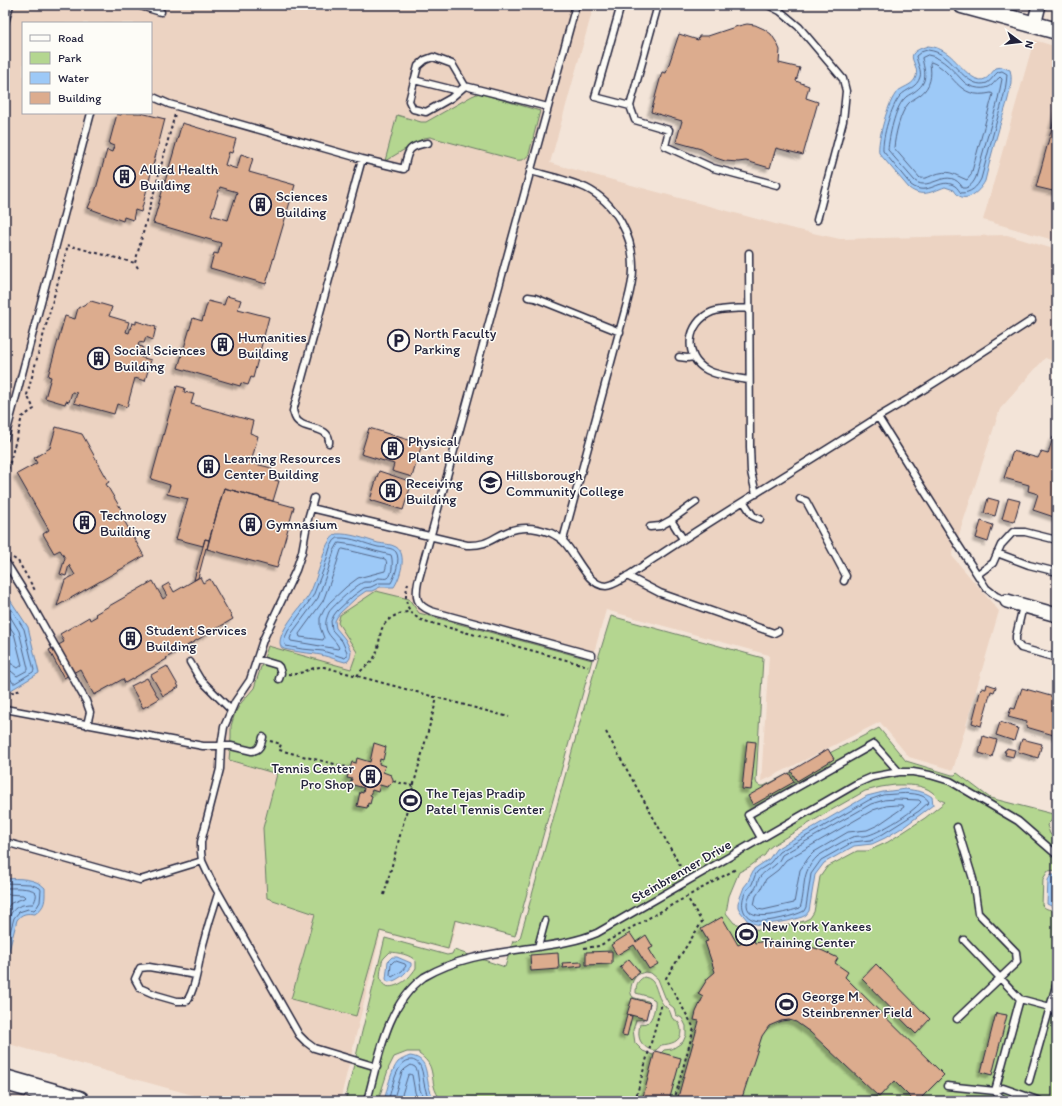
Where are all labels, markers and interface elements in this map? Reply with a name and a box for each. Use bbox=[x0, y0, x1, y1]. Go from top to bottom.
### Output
legend bbox=[22, 22, 152, 114]
north arrow bbox=[1000, 22, 1040, 62]
text: Road bbox=[58, 31, 84, 45]
text: N bbox=[1022, 39, 1036, 50]
text: Park bbox=[58, 51, 82, 65]
text: Water bbox=[58, 71, 89, 85]
text: Building bbox=[58, 91, 102, 105]
place label: Allied Health Building bbox=[140, 161, 219, 194]
building icon: Allied Health Building bbox=[112, 164, 138, 190]
place label: Sciences Building bbox=[276, 188, 328, 221]
building icon: Sciences Building bbox=[248, 191, 274, 217]
place label: North Faculty Parking bbox=[414, 325, 497, 358]
parking icon: North Faculty Parking bbox=[385, 328, 411, 354]
place label: Humanities Building bbox=[238, 329, 307, 362]
building icon: Humanities Building bbox=[210, 332, 236, 358]
place label: Social Sciences Building bbox=[114, 342, 206, 375]
building icon: Social Sciences Building bbox=[86, 345, 112, 371]
place label: Physical Plant Building bbox=[408, 433, 494, 466]
building icon: Physical Plant Building bbox=[379, 436, 405, 462]
place label: Learning Resources Center Building bbox=[224, 450, 341, 483]
building icon: Learning Resources Center Building bbox=[195, 453, 221, 479]
place label: Hillsborough Community College bbox=[506, 467, 624, 500]
school or university icon: Hillsborough Community College bbox=[478, 470, 504, 496]
place label: Receiving Building bbox=[406, 475, 464, 508]
building icon: Receiving Building bbox=[378, 478, 404, 504]
place label: Technology Building bbox=[100, 507, 167, 540]
building icon: Technology Building bbox=[72, 510, 98, 536]
building icon: Gymnasium bbox=[238, 511, 264, 537]
place label: Gymnasium bbox=[266, 516, 338, 533]
place label: Student Services Building bbox=[146, 622, 247, 655]
building icon: Student Services Building bbox=[118, 625, 144, 651]
place label: Tennis Center Pro Shop bbox=[271, 760, 354, 793]
building icon: Tennis Center Pro Shop bbox=[357, 763, 383, 789]
place label: The Tejas Pradip Patel Tennis Center bbox=[426, 785, 545, 818]
sports icon: The Tejas Pradip Patel Tennis Center bbox=[398, 788, 424, 814]
street label: Steinbrenner Drive bbox=[628, 836, 734, 907]
place label: New York Yankees Training Center bbox=[762, 918, 871, 951]
sports icon: New York Yankees Training Center bbox=[734, 921, 760, 947]
place label: George M. Steinbrenner Field bbox=[802, 988, 913, 1021]
sports icon: George M. Steinbrenner Field bbox=[773, 991, 799, 1017]

